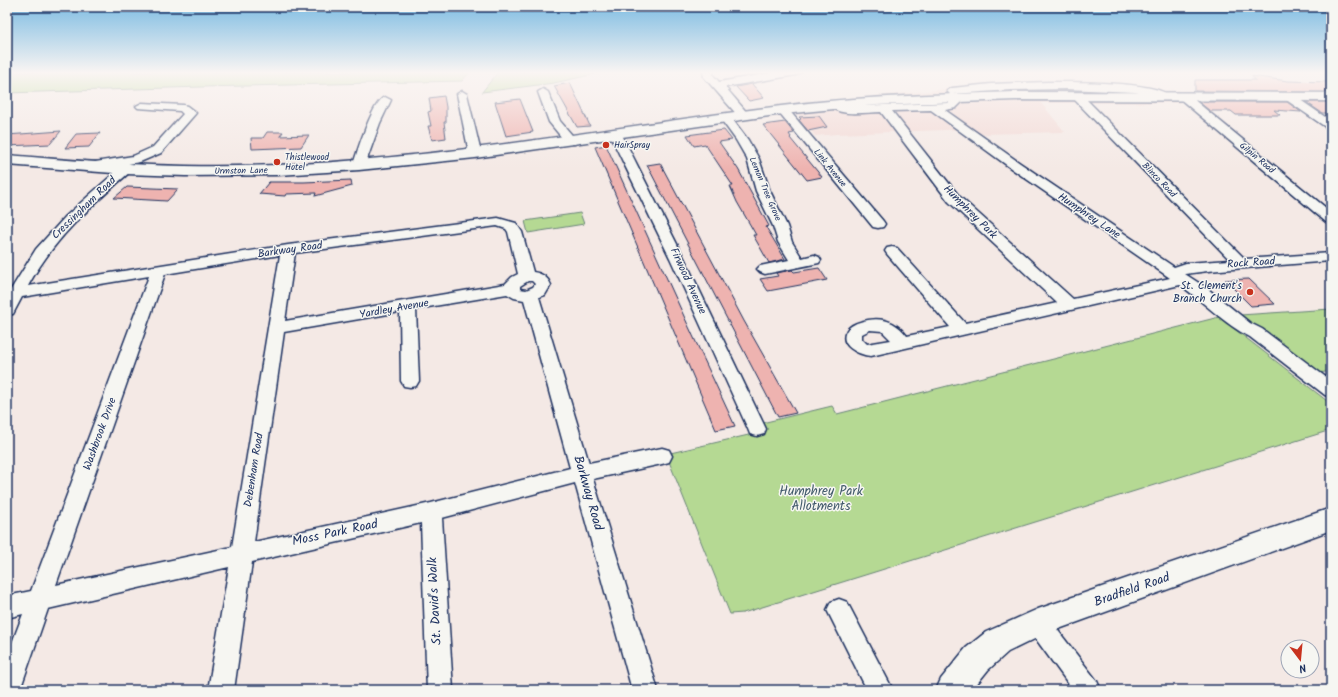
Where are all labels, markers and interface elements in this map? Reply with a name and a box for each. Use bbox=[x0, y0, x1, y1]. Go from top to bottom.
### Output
place label: HairSpray bbox=[614, 138, 651, 153]
street label: Gilpin Road bbox=[1236, 139, 1279, 178]
marker: HairSpray bbox=[601, 140, 611, 150]
street label: Link Avenue bbox=[810, 145, 850, 191]
place label: Thistlewood Hotel bbox=[285, 150, 330, 175]
street label: Lemon Tree Grove bbox=[745, 155, 785, 223]
marker: Thistlewood Hotel bbox=[272, 157, 282, 167]
street label: Blinco Road bbox=[1138, 159, 1180, 202]
street label: Urmston Lane bbox=[214, 163, 268, 179]
street label: Cressingham Road bbox=[47, 172, 121, 244]
street label: Humphrey Park bbox=[939, 181, 1002, 244]
street label: Humphrey Lane bbox=[1054, 188, 1124, 244]
street label: Barkway Road bbox=[256, 236, 324, 263]
street label: Firwood Avenue bbox=[665, 245, 711, 317]
street label: Rock Road bbox=[1226, 252, 1276, 274]
place label: St. Clement's Branch Church bbox=[1173, 277, 1242, 308]
marker: St. Clement's Branch Church bbox=[1245, 287, 1255, 297]
street label: Yardley Avenue bbox=[358, 294, 430, 324]
street label: Washbrook Drive bbox=[79, 395, 122, 473]
street label: Debenham Road bbox=[239, 431, 269, 508]
street label: Barkway Road bbox=[567, 453, 609, 533]
park label: Humphrey Park Allotments bbox=[779, 481, 864, 517]
street label: Moss Park Road bbox=[290, 514, 380, 552]
street label: St. David's Walk bbox=[422, 556, 448, 645]
street label: Bradfield Road bbox=[1091, 567, 1173, 613]
north arrow bbox=[1280, 639, 1320, 679]
text: N bbox=[1297, 658, 1308, 677]

